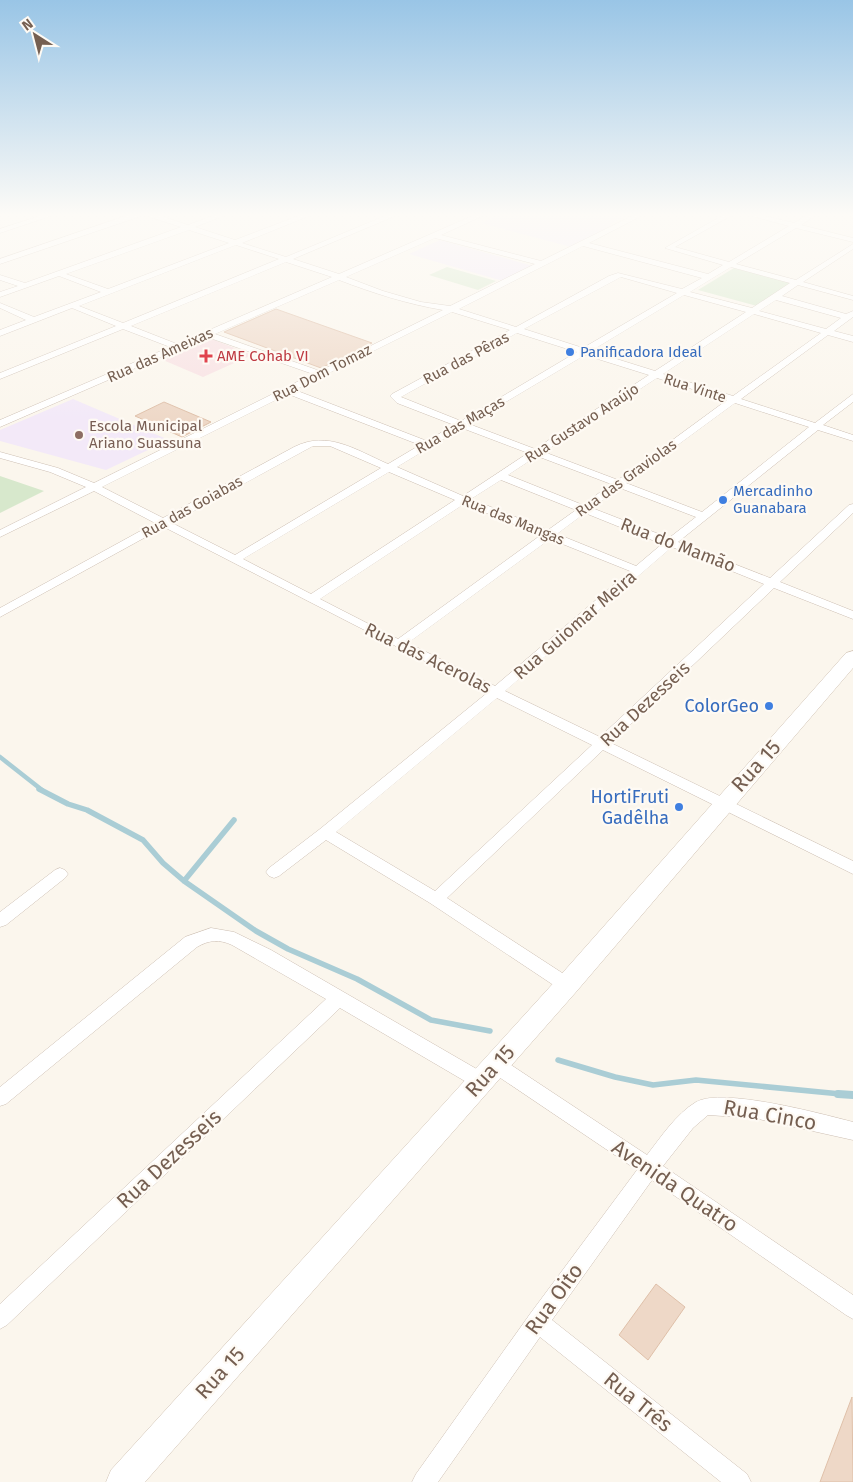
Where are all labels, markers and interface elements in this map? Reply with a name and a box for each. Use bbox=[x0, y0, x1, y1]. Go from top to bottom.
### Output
north arrow bbox=[10, 10, 60, 60]
text: N bbox=[19, 15, 36, 34]
street label: Rua das Ameixas bbox=[104, 324, 216, 386]
street label: Rua das Pêras bbox=[420, 328, 512, 388]
street label: Rua Dom Tomaz bbox=[270, 340, 375, 406]
place label: Panificadora Ideal bbox=[580, 343, 702, 361]
marker: Panificadora Ideal bbox=[564, 346, 576, 358]
place label: AME Cohab VI bbox=[217, 347, 309, 365]
marker: AME Cohab VI bbox=[199, 349, 213, 363]
street label: Rua Vinte bbox=[661, 369, 729, 407]
street label: Rua Gustavo Araújo bbox=[522, 379, 642, 467]
street label: Rua das Maças bbox=[412, 392, 508, 458]
place label: Escola Municipal Ariano Suassuna bbox=[89, 417, 203, 452]
marker: Escola Municipal Ariano Suassuna bbox=[73, 429, 85, 441]
street label: Rua das Graviolas bbox=[572, 435, 680, 521]
street label: Rua das Goiabas bbox=[139, 472, 245, 542]
place label: Mercadinho Guanabara bbox=[733, 482, 813, 517]
street label: Rua das Mangas bbox=[459, 491, 567, 549]
marker: Mercadinho Guanabara bbox=[717, 494, 729, 506]
street label: Rua do Mamão bbox=[617, 513, 739, 577]
street label: Rua Guiomar Meira bbox=[509, 566, 641, 684]
street label: Rua das Acerolas bbox=[361, 618, 495, 698]
street label: Rua Dezesseis bbox=[596, 657, 694, 751]
place label: ColorGeo bbox=[684, 695, 759, 717]
marker: ColorGeo bbox=[763, 700, 775, 712]
street label: Rua 15 bbox=[726, 734, 786, 798]
place label: HortiFruti Gadêlha bbox=[591, 786, 669, 829]
marker: HortiFruti Gadêlha bbox=[673, 801, 685, 813]
street label: Rua 15 bbox=[460, 1039, 520, 1103]
street label: Rua Cinco bbox=[722, 1094, 818, 1136]
street label: Rua Dezesseis bbox=[111, 1104, 227, 1214]
street label: Avenida Quatro bbox=[607, 1134, 743, 1238]
street label: Rua Oito bbox=[519, 1258, 589, 1340]
street label: Rua 15 bbox=[190, 1341, 250, 1405]
street label: Rua Três bbox=[598, 1366, 678, 1438]

